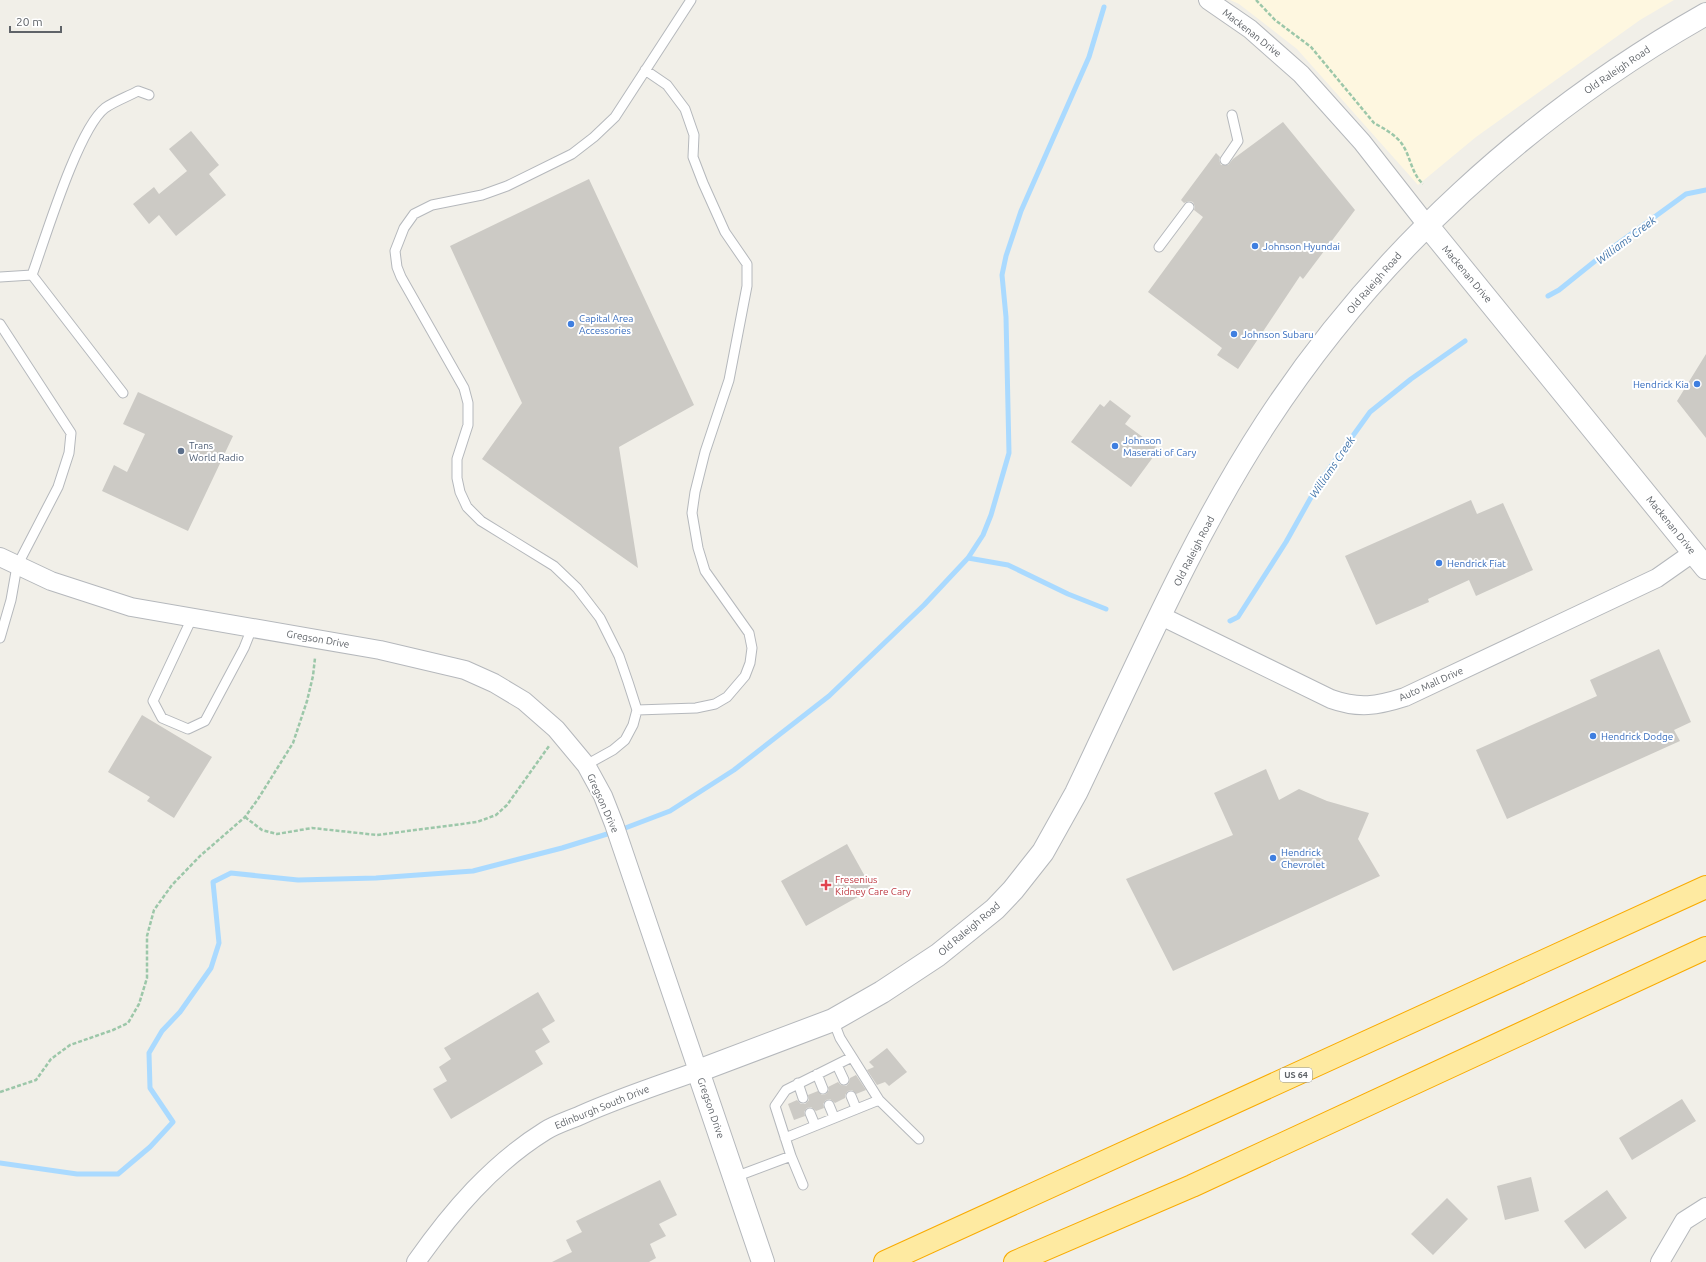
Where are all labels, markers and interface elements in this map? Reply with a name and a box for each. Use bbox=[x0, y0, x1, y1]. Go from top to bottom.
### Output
street label: Mackenan Drive bbox=[1220, 7, 1284, 59]
scale bar bbox=[10, 8, 61, 34]
text: 20 m bbox=[16, 15, 43, 28]
street label: Old Raleigh Road bbox=[1582, 44, 1652, 96]
water label: Williams Creek bbox=[1594, 213, 1658, 266]
marker: Johnson Hyundai bbox=[1250, 241, 1260, 251]
place label: Johnson Hyundai bbox=[1263, 241, 1340, 252]
street label: Mackenan Drive bbox=[1440, 243, 1494, 305]
street label: Old Raleigh Road bbox=[1345, 250, 1404, 316]
place label: Capital Area Accessories bbox=[579, 313, 633, 336]
marker: Capital Area Accessories bbox=[566, 319, 576, 329]
marker: Johnson Subaru bbox=[1229, 329, 1239, 339]
place label: Johnson Subaru bbox=[1242, 329, 1314, 340]
place label: Hendrick Kia bbox=[1633, 379, 1689, 390]
marker: Hendrick Kia bbox=[1692, 379, 1702, 389]
water label: Williams Creek bbox=[1307, 434, 1357, 500]
place label: Johnson Maserati of Cary bbox=[1123, 435, 1196, 458]
place label: Trans World Radio bbox=[189, 440, 244, 463]
marker: Johnson Maserati of Cary bbox=[1110, 441, 1120, 451]
marker: Trans World Radio bbox=[176, 446, 186, 456]
street label: Mackenan Drive bbox=[1644, 494, 1698, 556]
street label: Old Raleigh Road bbox=[1172, 514, 1216, 588]
marker: Hendrick Fiat bbox=[1434, 558, 1444, 568]
place label: Hendrick Fiat bbox=[1447, 558, 1506, 569]
street label: Gregson Drive bbox=[286, 628, 350, 650]
street label: Auto Mall Drive bbox=[1397, 665, 1465, 703]
marker: Hendrick Dodge bbox=[1588, 731, 1598, 741]
place label: Hendrick Dodge bbox=[1601, 731, 1673, 742]
street label: Gregson Drive bbox=[585, 772, 621, 834]
place label: Hendrick Chevrolet bbox=[1281, 847, 1325, 870]
marker: Hendrick Chevrolet bbox=[1268, 853, 1278, 863]
place label: Fresenius Kidney Care Cary bbox=[835, 874, 911, 897]
marker: Fresenius Kidney Care Cary bbox=[820, 879, 832, 891]
street label: Old Raleigh Road bbox=[936, 900, 1002, 958]
road number: US 64 bbox=[1280, 1068, 1312, 1082]
street label: Gregson Drive bbox=[695, 1076, 727, 1140]
street label: Edinburgh South Drive bbox=[553, 1083, 651, 1131]

